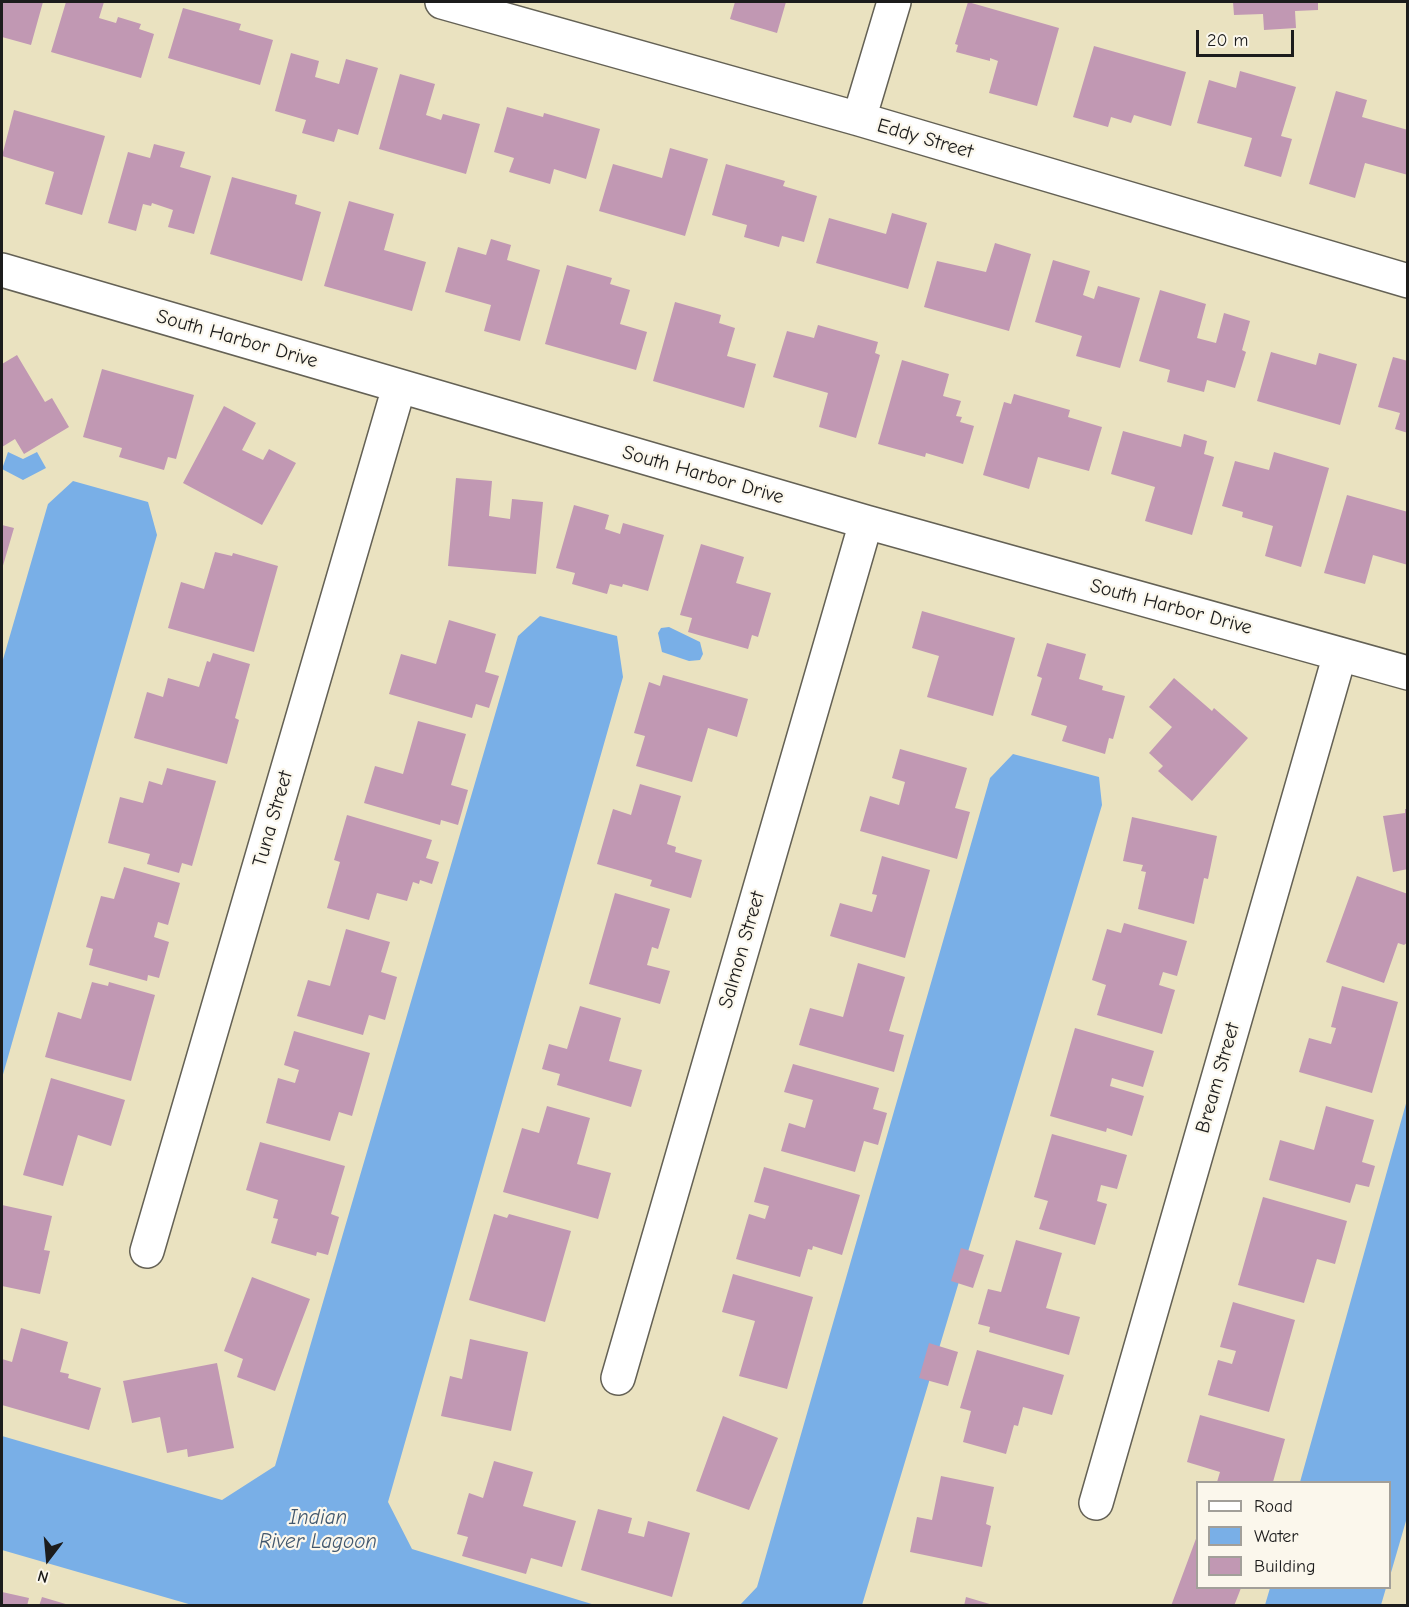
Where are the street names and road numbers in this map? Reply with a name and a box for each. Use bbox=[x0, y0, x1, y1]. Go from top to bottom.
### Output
street label: Eddy Street bbox=[874, 114, 976, 164]
street label: South Harbor Drive bbox=[154, 305, 320, 373]
street label: South Harbor Drive bbox=[620, 441, 786, 509]
street label: South Harbor Drive bbox=[1087, 574, 1255, 640]
street label: Tuna Street bbox=[248, 768, 298, 870]
street label: Salmon Street bbox=[714, 889, 770, 1011]
street label: Bream Street bbox=[1191, 1020, 1245, 1136]

